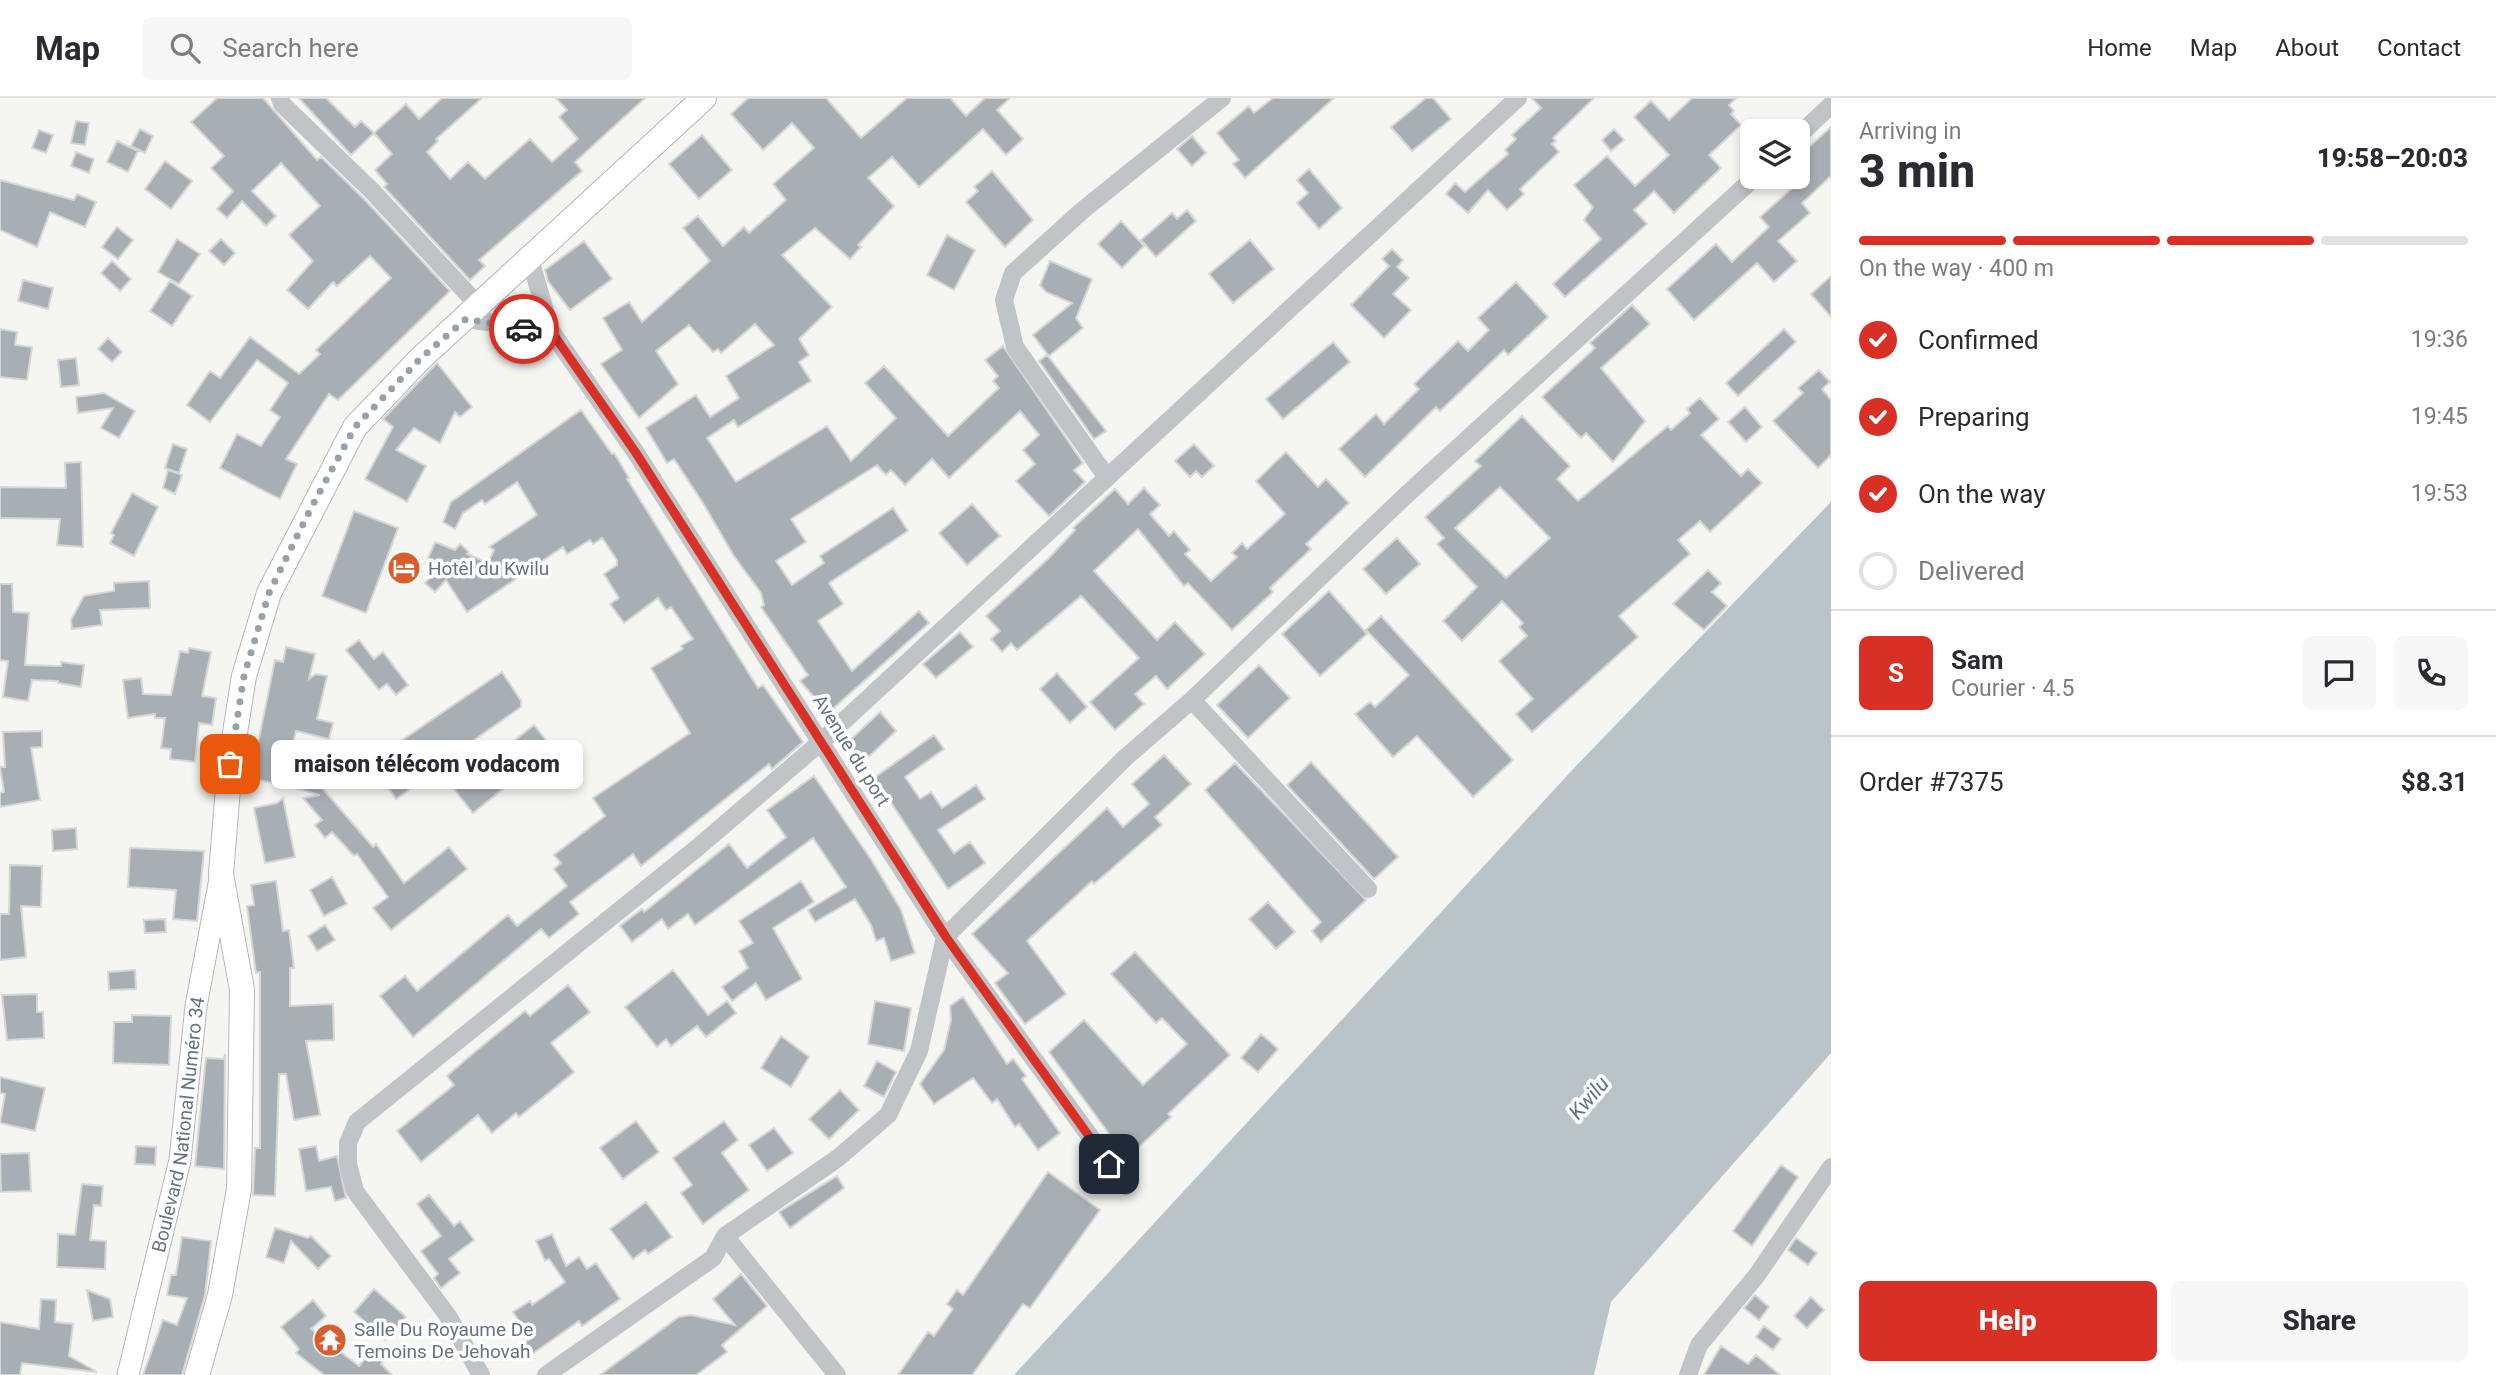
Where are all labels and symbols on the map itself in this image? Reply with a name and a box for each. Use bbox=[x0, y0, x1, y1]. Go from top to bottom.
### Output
courier bbox=[489, 294, 559, 364]
hotel icon: Hotêl du Kwilu bbox=[385, 549, 423, 587]
place label: Hotêl du Kwilu bbox=[428, 557, 549, 580]
street label: Avenue du port bbox=[808, 690, 895, 810]
pin bbox=[200, 734, 260, 794]
callout: maison télécom vodacom bbox=[272, 740, 584, 788]
street label: Boulevard National Numéro 34 bbox=[147, 995, 210, 1255]
water label: Kwilu bbox=[1564, 1072, 1614, 1124]
pin bbox=[1079, 1134, 1139, 1194]
place label: Salle Du Royaume De Temoins De Jehovah bbox=[354, 1318, 533, 1363]
temple icon: Salle Du Royaume De Temoins De Jehovah bbox=[311, 1321, 349, 1359]

